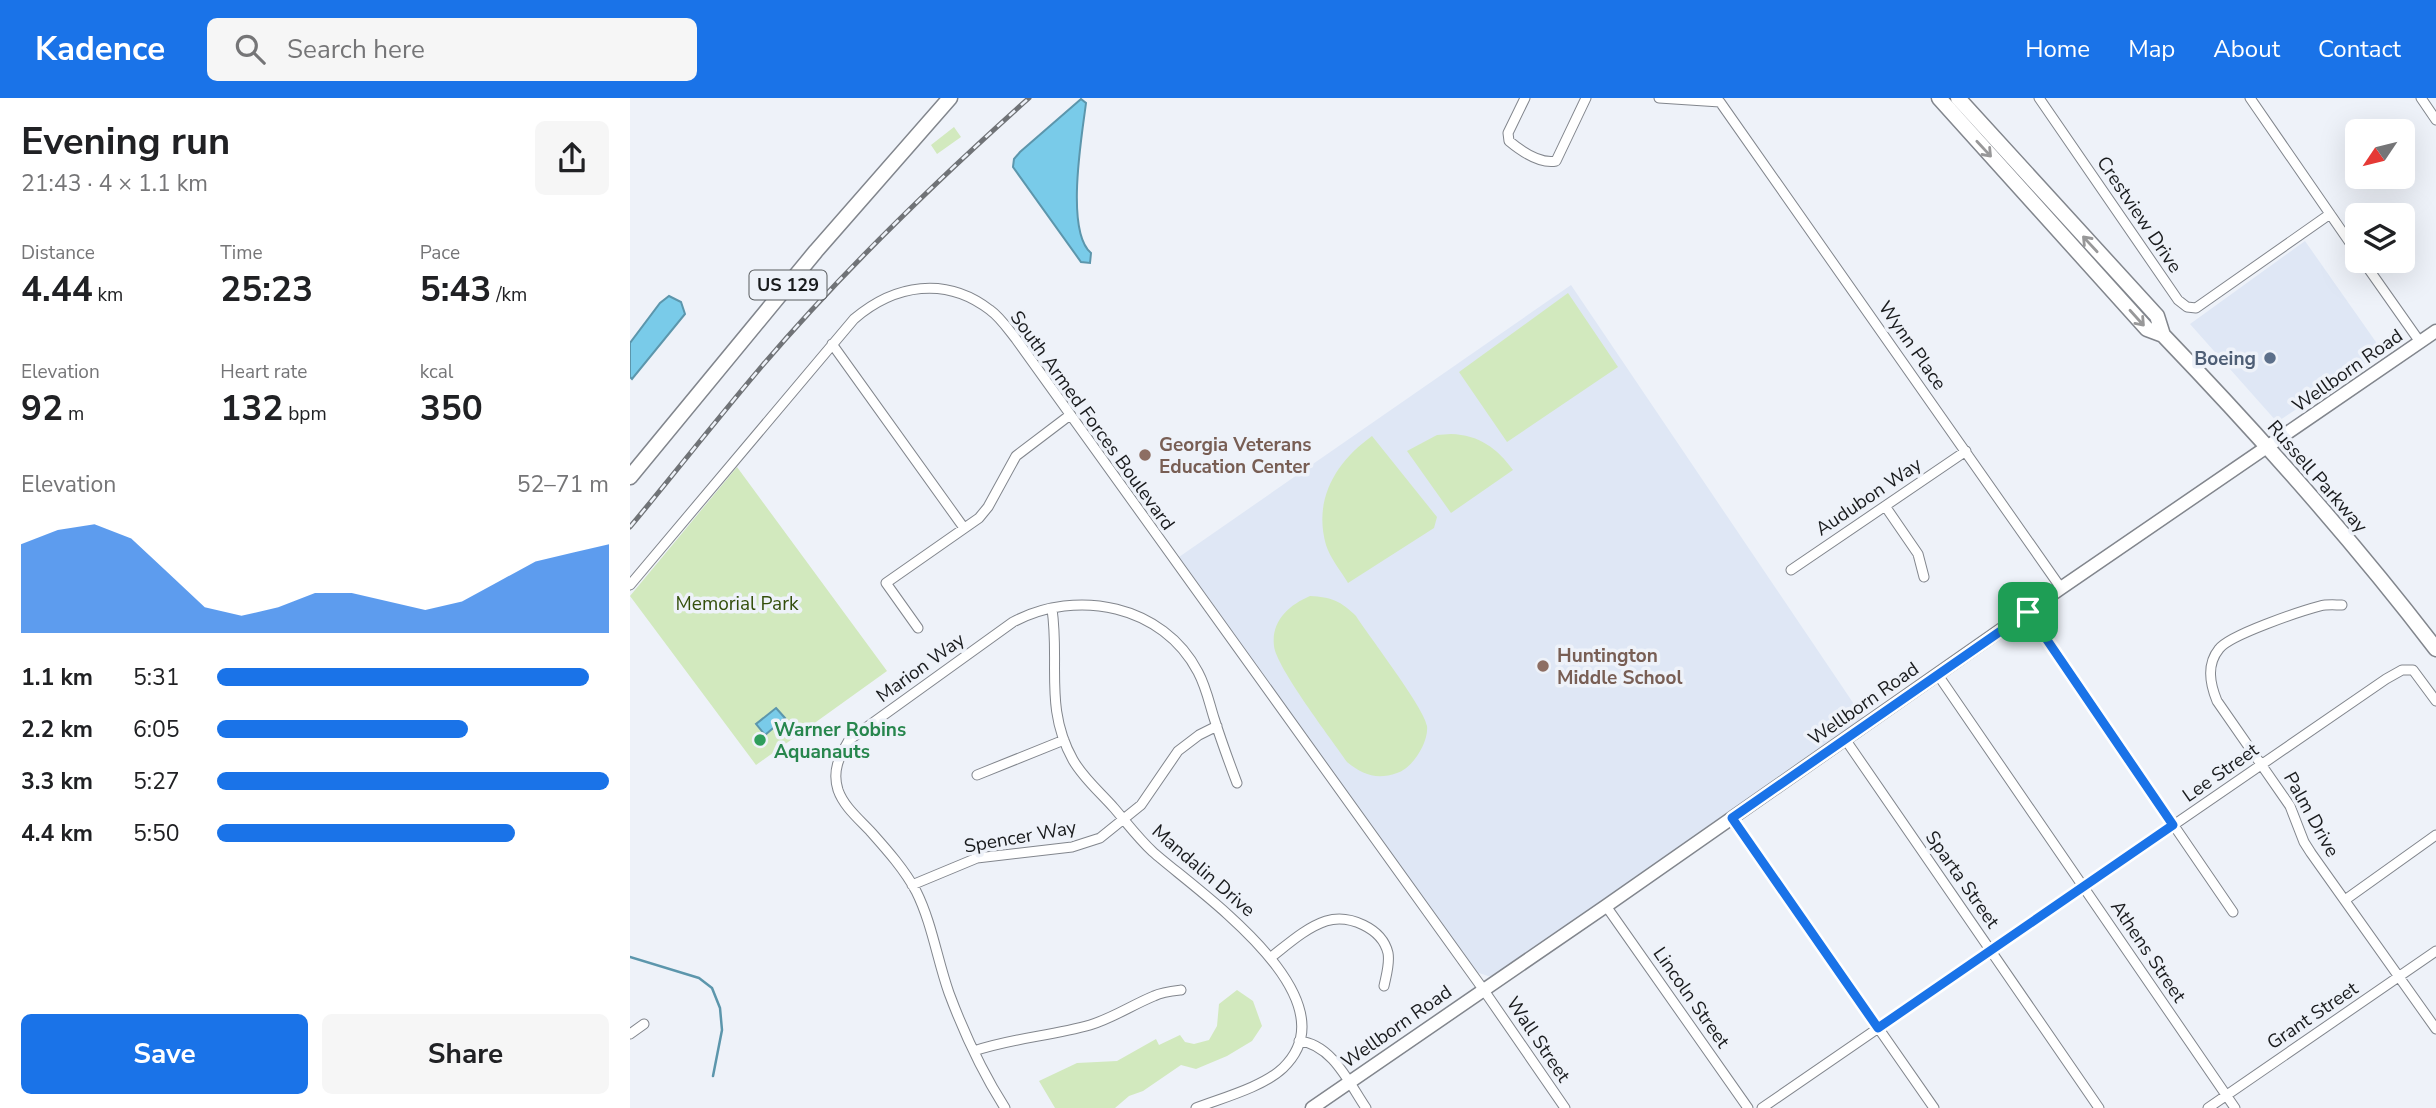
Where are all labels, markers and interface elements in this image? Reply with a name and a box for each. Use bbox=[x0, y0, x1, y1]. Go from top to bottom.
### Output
search box bbox=[207, 18, 697, 81]
text: Kadence bbox=[35, 27, 165, 72]
icon: search bbox=[231, 30, 269, 68]
text: Search here bbox=[287, 32, 425, 67]
text: Home bbox=[2025, 33, 2090, 65]
text: Map bbox=[2128, 33, 2175, 65]
text: About bbox=[2213, 33, 2280, 65]
text: Contact bbox=[2318, 33, 2401, 65]
text: Evening run bbox=[21, 116, 230, 167]
north arrow bbox=[2345, 119, 2415, 189]
map controls bbox=[2345, 119, 2415, 273]
button: share bbox=[535, 121, 609, 195]
one-way arrow bbox=[1975, 140, 1992, 157]
street label: Crestview Drive bbox=[2091, 151, 2188, 278]
text: 21:43 · 4 × 1.1 km bbox=[21, 168, 208, 199]
button: layers bbox=[2345, 203, 2415, 273]
one-way arrow bbox=[2082, 236, 2099, 253]
text: Distance bbox=[21, 240, 95, 266]
text: Time bbox=[220, 240, 263, 266]
text: Pace bbox=[420, 240, 460, 266]
text: 4.44 bbox=[21, 266, 93, 313]
text: 25:23 bbox=[220, 266, 313, 313]
text: 5:43 bbox=[420, 266, 491, 313]
road number: US 129 bbox=[750, 270, 826, 300]
text: km bbox=[93, 282, 123, 308]
text: /km bbox=[491, 282, 527, 308]
street label: Wynn Place bbox=[1872, 296, 1952, 395]
street label: South Armed Forces Boulevard bbox=[1004, 306, 1181, 536]
one-way arrow bbox=[2129, 308, 2145, 326]
street label: Wellborn Road bbox=[2287, 323, 2408, 419]
place label: Boeing bbox=[2194, 346, 2256, 372]
marker: Boeing bbox=[2262, 350, 2278, 366]
text: Elevation bbox=[21, 359, 100, 385]
text: Heart rate bbox=[220, 359, 307, 385]
text: kcal bbox=[420, 359, 453, 385]
text: 92 bbox=[21, 385, 63, 432]
text: 132 bbox=[220, 385, 283, 432]
text: 350 bbox=[420, 385, 483, 432]
text: m bbox=[63, 401, 84, 427]
text: bpm bbox=[283, 401, 327, 427]
street label: Russell Parkway bbox=[2261, 415, 2373, 539]
place label: Georgia Veterans Education Center bbox=[1159, 432, 1312, 480]
marker: Georgia Veterans Education Center bbox=[1137, 447, 1153, 463]
street label: Audubon Way bbox=[1810, 451, 1927, 542]
text: Elevation bbox=[21, 469, 116, 500]
text: 52–71 m bbox=[517, 469, 609, 500]
pin bbox=[1998, 582, 2058, 642]
park label: Memorial Park bbox=[676, 591, 799, 617]
icon: arrive bbox=[2009, 593, 2047, 631]
street label: Marion Way bbox=[871, 627, 970, 709]
place label: Huntington Middle School bbox=[1557, 643, 1683, 691]
street label: Wellborn Road bbox=[1803, 656, 1924, 752]
marker: Huntington Middle School bbox=[1535, 658, 1551, 674]
text: 1.1 km bbox=[21, 662, 93, 693]
text: 5:31 bbox=[133, 662, 180, 693]
text: 2.2 km bbox=[21, 714, 93, 745]
text: 6:05 bbox=[133, 714, 180, 745]
place label: Warner Robins Aquanauts bbox=[774, 717, 906, 765]
marker: Warner Robins Aquanauts bbox=[752, 732, 768, 748]
street label: Lee Street bbox=[2177, 737, 2264, 808]
text: 3.3 km bbox=[21, 766, 93, 797]
text: 5:27 bbox=[133, 766, 180, 797]
street label: Palm Drive bbox=[2277, 767, 2345, 862]
street label: Spencer Way bbox=[962, 814, 1079, 860]
text: 4.4 km bbox=[21, 818, 93, 849]
text: 5:50 bbox=[133, 818, 180, 849]
street label: Mandalin Drive bbox=[1146, 819, 1261, 923]
street label: Sparta Street bbox=[1919, 826, 2006, 934]
street label: Athens Street bbox=[2104, 895, 2192, 1008]
street label: Lincoln Street bbox=[1647, 942, 1736, 1054]
street label: Grant Street bbox=[2262, 976, 2364, 1056]
street label: Wellborn Road bbox=[1336, 979, 1457, 1075]
street label: Wall Street bbox=[1500, 992, 1577, 1088]
button: Save bbox=[21, 1014, 308, 1094]
button: Share bbox=[322, 1014, 609, 1094]

